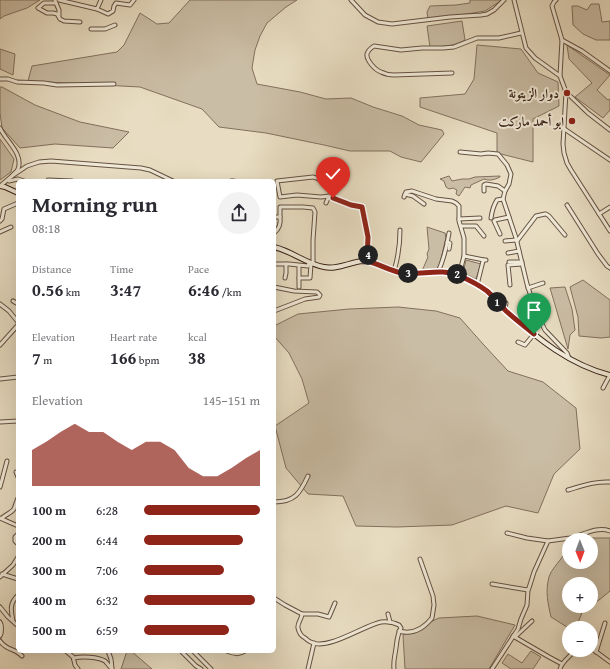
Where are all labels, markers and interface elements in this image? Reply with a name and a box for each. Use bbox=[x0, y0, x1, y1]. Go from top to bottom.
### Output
place label: دوار الزيتونة bbox=[509, 84, 559, 103]
marker: دوار الزيتونة bbox=[562, 88, 572, 98]
place label: ابو أحمد ماركت bbox=[498, 112, 564, 131]
marker: ابو أحمد ماركت bbox=[567, 116, 577, 126]
pin bbox=[316, 157, 350, 198]
icon: check bbox=[322, 163, 344, 185]
text: Morning run bbox=[32, 188, 158, 220]
button: share bbox=[218, 192, 260, 234]
text: 08:18 bbox=[32, 219, 60, 238]
pin: 4 bbox=[358, 245, 378, 265]
text: 4 bbox=[365, 247, 371, 263]
text: Distance bbox=[32, 261, 71, 277]
text: Time bbox=[110, 261, 133, 277]
text: Pace bbox=[188, 261, 209, 277]
pin: 3 bbox=[398, 263, 418, 283]
pin: 2 bbox=[447, 264, 467, 284]
text: 3 bbox=[405, 265, 411, 281]
text: 2 bbox=[454, 266, 460, 282]
text: 0.56 bbox=[32, 277, 63, 302]
text: 3:47 bbox=[110, 277, 141, 302]
text: 6:46 bbox=[188, 277, 219, 302]
text: km bbox=[63, 284, 80, 300]
text: /km bbox=[219, 284, 241, 300]
pin: 1 bbox=[487, 292, 507, 312]
pin bbox=[517, 293, 551, 334]
text: 1 bbox=[494, 294, 500, 310]
icon: arrive bbox=[523, 299, 545, 321]
text: Elevation bbox=[32, 329, 75, 345]
text: Heart rate bbox=[110, 329, 157, 345]
text: kcal bbox=[188, 329, 207, 345]
text: 7 bbox=[32, 345, 41, 370]
text: 166 bbox=[110, 345, 136, 370]
text: 38 bbox=[188, 345, 206, 370]
text: m bbox=[41, 352, 52, 368]
text: bpm bbox=[136, 352, 159, 368]
text: Elevation bbox=[32, 391, 83, 410]
text: 145–151 m bbox=[203, 391, 260, 410]
text: 100 m bbox=[32, 501, 66, 520]
text: 6:28 bbox=[96, 501, 118, 520]
text: 200 m bbox=[32, 531, 66, 550]
text: 6:44 bbox=[96, 531, 118, 550]
north arrow bbox=[562, 533, 598, 569]
map controls bbox=[562, 533, 598, 657]
text: 300 m bbox=[32, 561, 66, 580]
text: 7:06 bbox=[96, 561, 118, 580]
button: + bbox=[562, 577, 598, 613]
text: 400 m bbox=[32, 591, 66, 610]
text: 6:32 bbox=[96, 591, 118, 610]
text: 500 m bbox=[32, 621, 66, 640]
text: 6:59 bbox=[96, 621, 118, 640]
button: − bbox=[562, 621, 598, 657]

